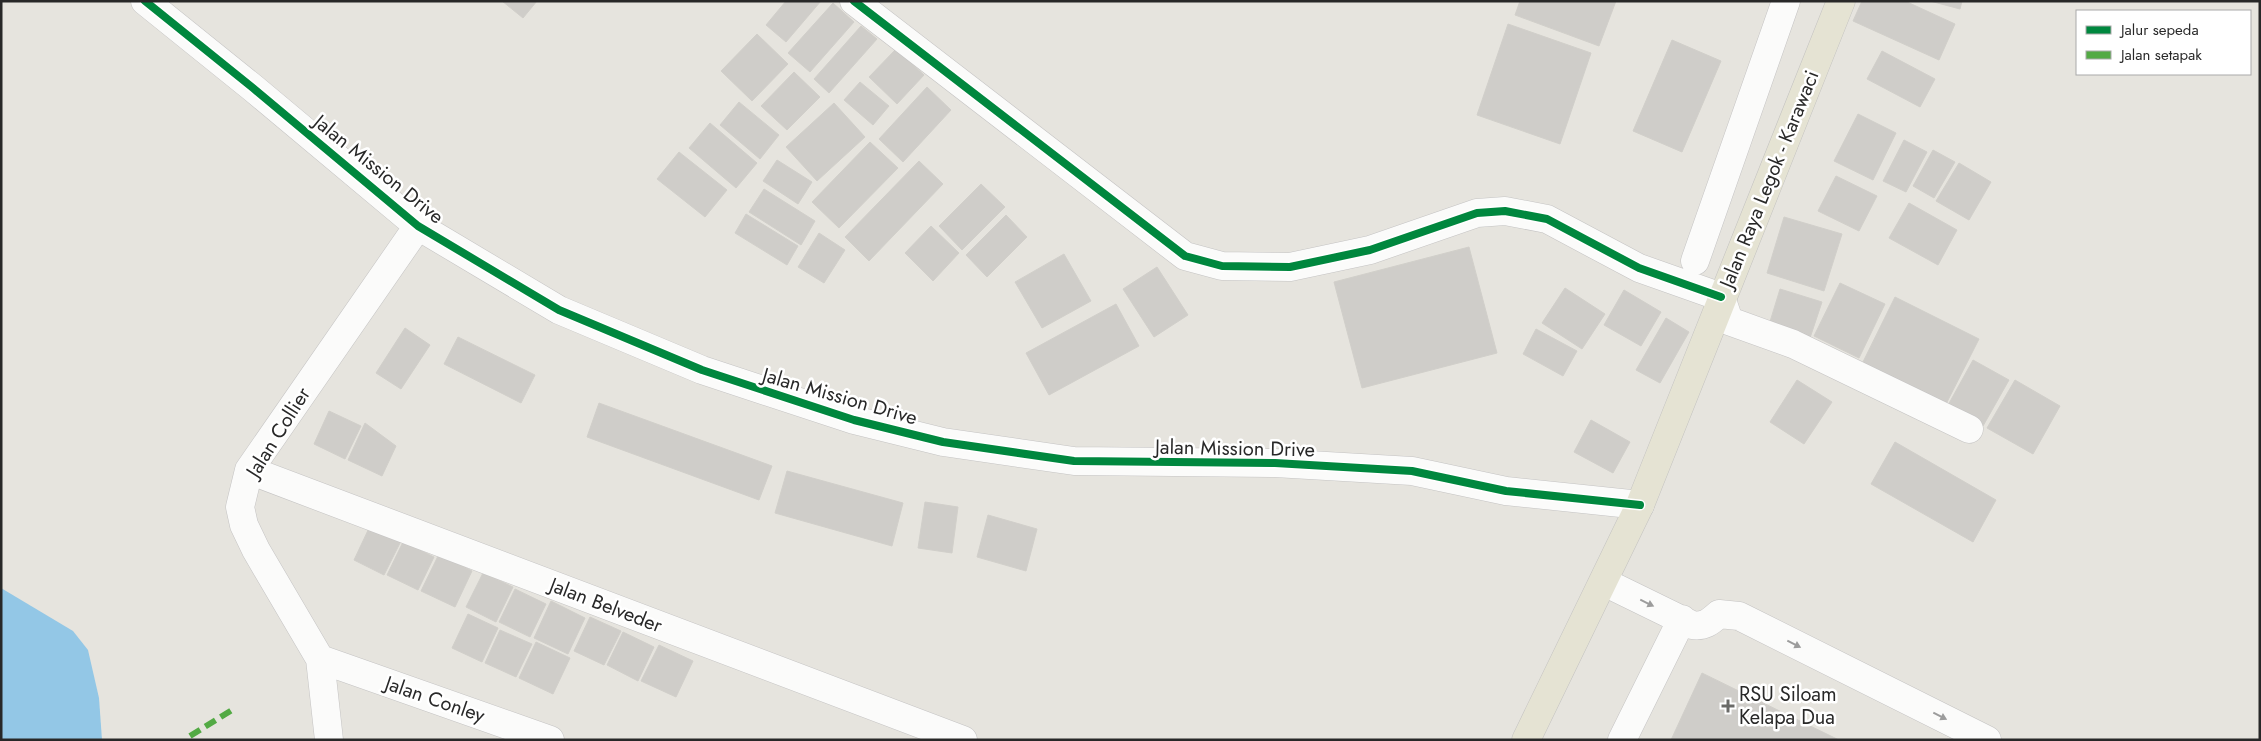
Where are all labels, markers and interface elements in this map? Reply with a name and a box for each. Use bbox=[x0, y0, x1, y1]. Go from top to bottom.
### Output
legend bbox=[2076, 10, 2251, 75]
text: Jalur sepeda bbox=[2119, 19, 2199, 41]
text: Jalan setapak bbox=[2119, 44, 2202, 66]
street label: Jalan Raya Legok - Karawaci bbox=[1711, 66, 1826, 295]
street label: Jalan Mission Drive bbox=[305, 106, 450, 231]
street label: Jalan Mission Drive bbox=[756, 360, 921, 432]
street label: Jalan Collier bbox=[238, 382, 318, 485]
street label: Jalan Mission Drive bbox=[1152, 433, 1315, 464]
street label: Jalan Belveder bbox=[542, 570, 666, 640]
one-way arrow bbox=[1640, 599, 1655, 607]
one-way arrow bbox=[1787, 640, 1801, 648]
street label: Jalan Conley bbox=[378, 668, 489, 730]
place label: RSU Siloam Kelapa Dua bbox=[1739, 680, 1837, 732]
marker: RSU Siloam Kelapa Dua bbox=[1721, 699, 1735, 713]
one-way arrow bbox=[1932, 712, 1947, 720]

